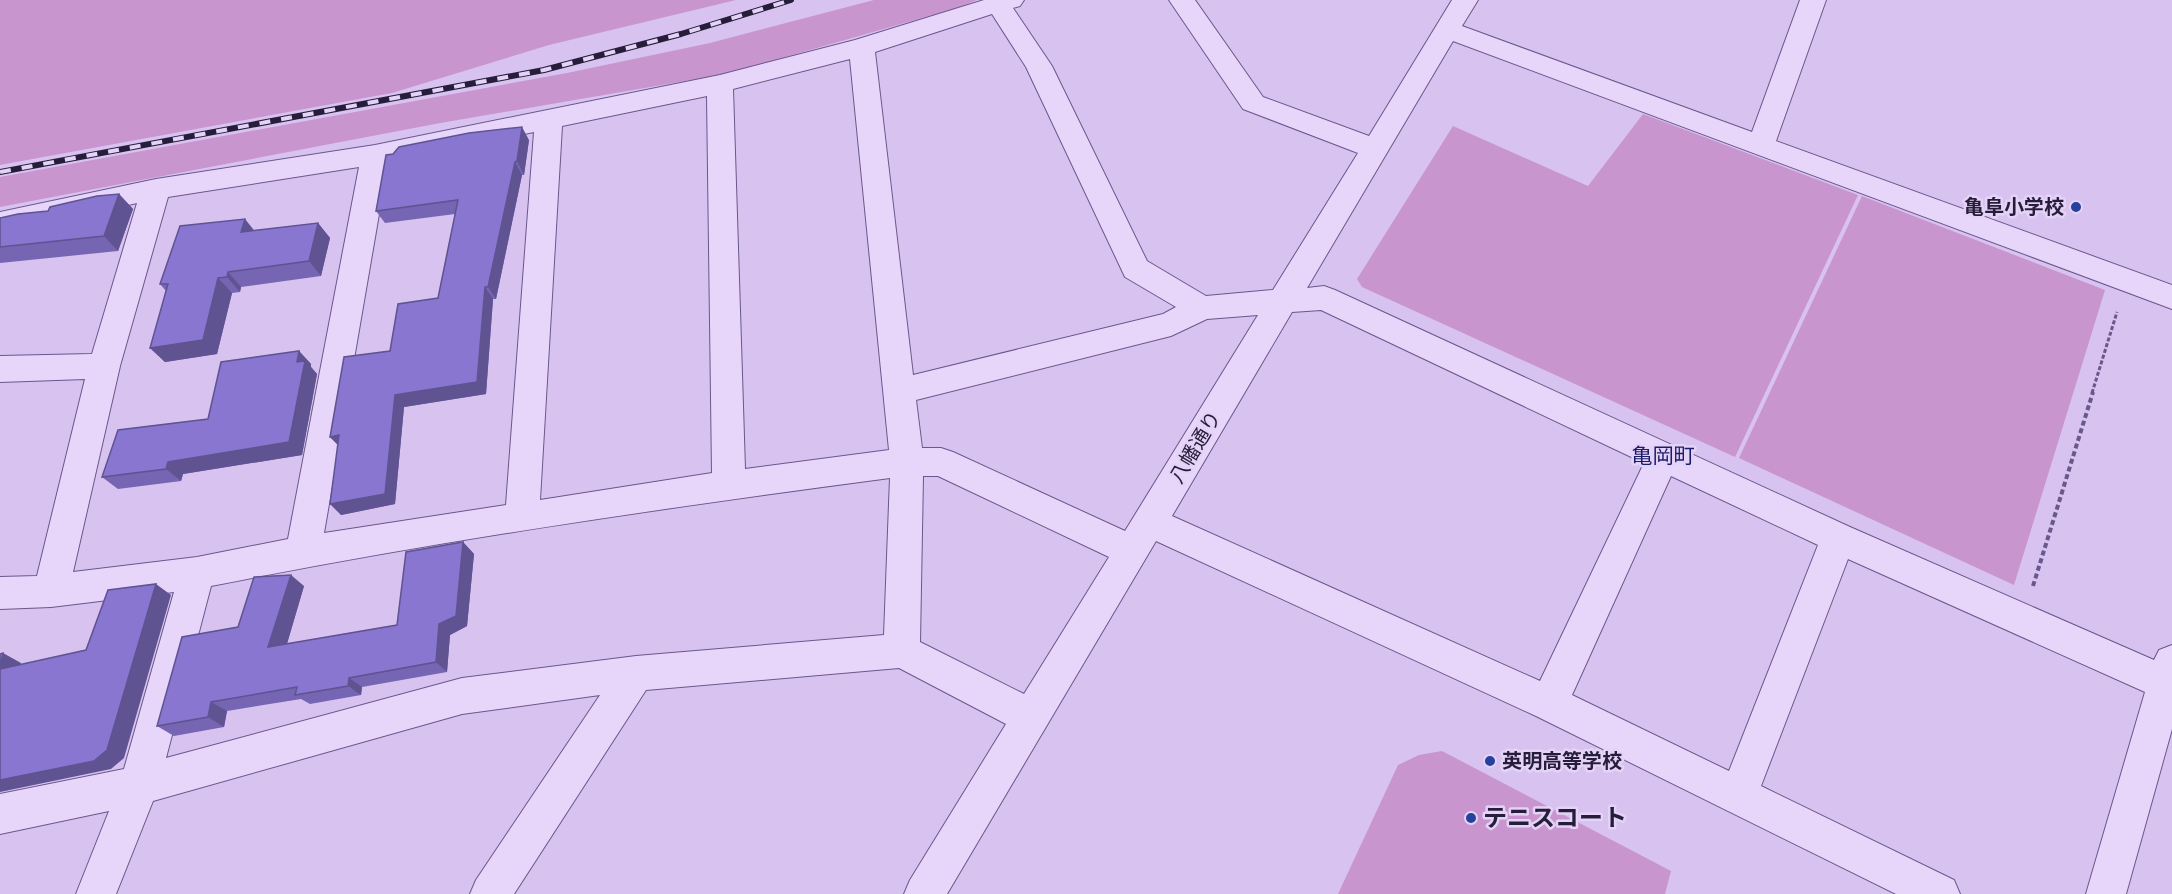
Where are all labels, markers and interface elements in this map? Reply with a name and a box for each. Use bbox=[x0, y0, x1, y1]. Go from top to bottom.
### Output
place label: 亀阜小学校 bbox=[1964, 195, 2064, 219]
marker: 亀阜小学校 bbox=[2069, 200, 2083, 214]
street label: 八幡通り bbox=[1164, 407, 1226, 487]
district label: 亀岡町 bbox=[1632, 444, 1695, 468]
place label: 英明高等学校 bbox=[1502, 749, 1622, 773]
marker: 英明高等学校 bbox=[1483, 754, 1497, 768]
place label: テニスコート bbox=[1483, 804, 1627, 832]
marker: テニスコート bbox=[1464, 811, 1478, 825]

